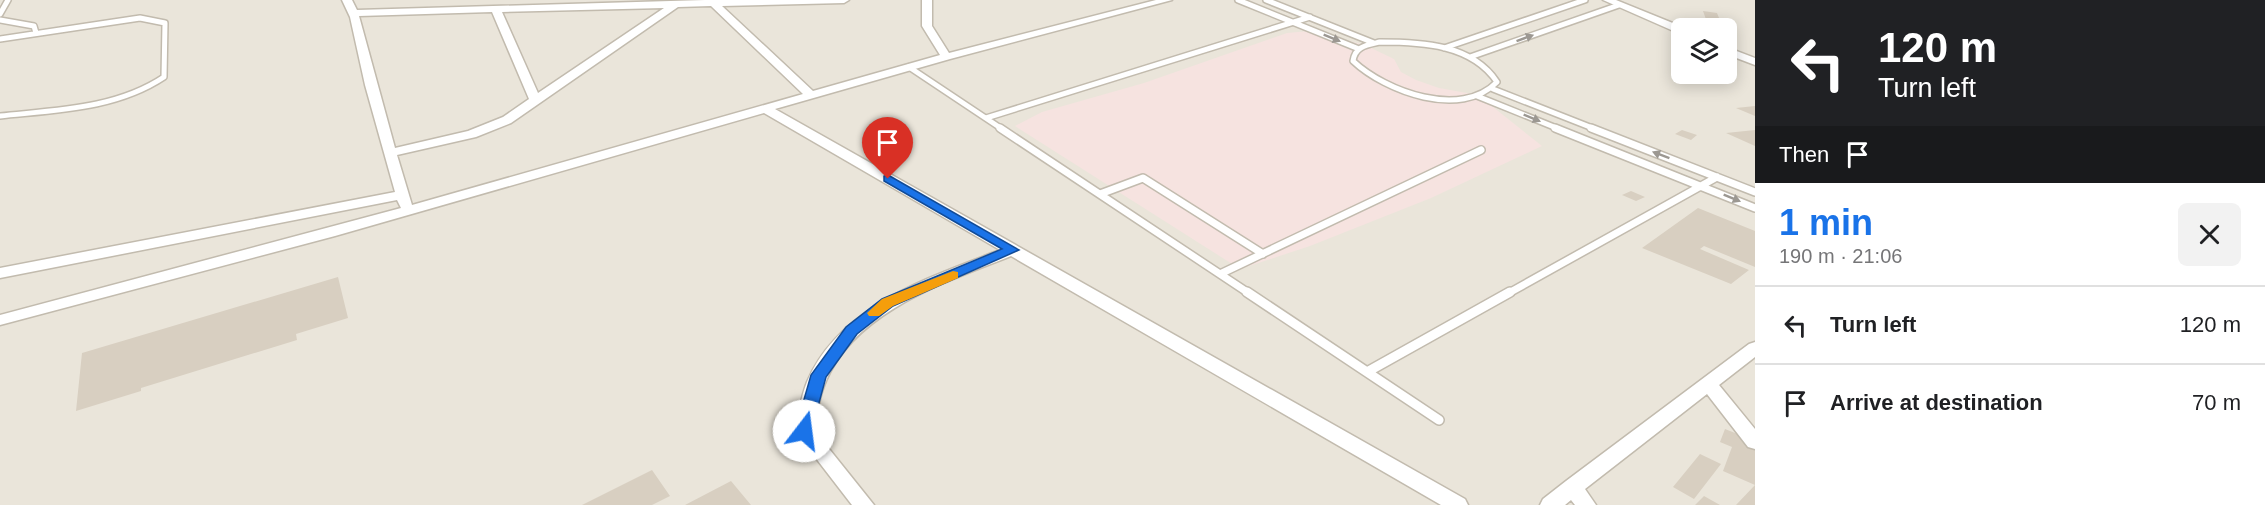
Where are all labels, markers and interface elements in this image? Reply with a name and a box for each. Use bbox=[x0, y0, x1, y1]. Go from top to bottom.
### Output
map controls bbox=[1671, 18, 1737, 84]
button: layers bbox=[1671, 18, 1737, 84]
icon: left bbox=[1779, 24, 1857, 102]
text: 120 m bbox=[1878, 24, 1997, 71]
one-way arrow bbox=[1516, 32, 1534, 42]
one-way arrow bbox=[1323, 33, 1341, 43]
text: Turn left bbox=[1878, 73, 1976, 103]
one-way arrow bbox=[1523, 113, 1541, 123]
pin bbox=[862, 117, 913, 179]
icon: arrive bbox=[871, 126, 904, 159]
icon: arrive bbox=[1841, 138, 1874, 171]
text: Then bbox=[1779, 142, 1829, 167]
one-way arrow bbox=[1652, 150, 1670, 160]
one-way arrow bbox=[1723, 194, 1741, 204]
text: 1 min bbox=[1779, 202, 1873, 243]
button: close bbox=[2178, 203, 2241, 266]
text: 190 m · 21:06 bbox=[1779, 245, 1902, 267]
icon: left bbox=[1779, 309, 1812, 342]
text: Turn left bbox=[1830, 312, 1916, 337]
text: 120 m bbox=[2180, 312, 2241, 337]
icon: arrive bbox=[1779, 387, 1812, 420]
text: Arrive at destination bbox=[1830, 390, 2043, 415]
text: 70 m bbox=[2192, 390, 2241, 415]
position arrow bbox=[772, 399, 836, 463]

